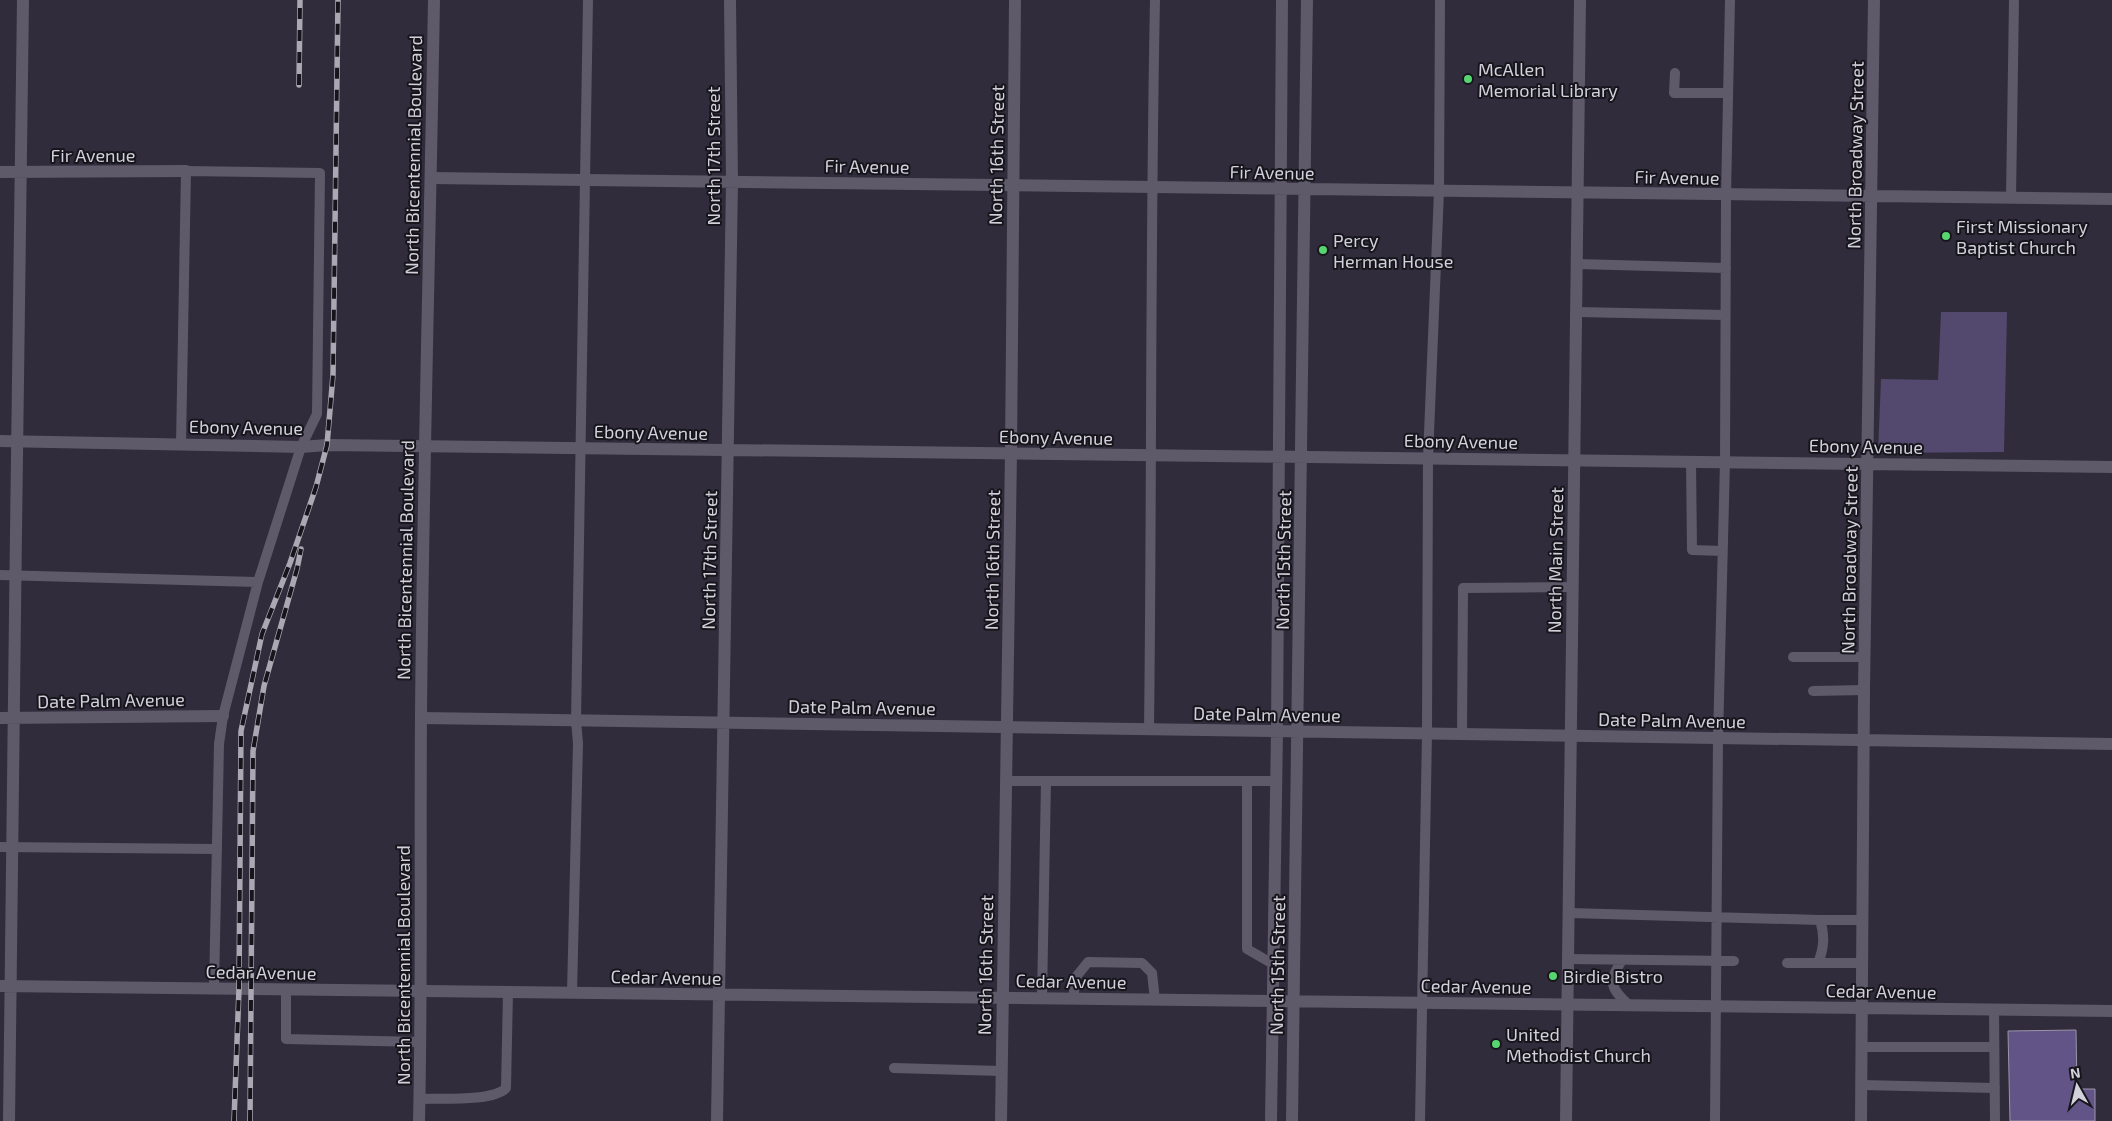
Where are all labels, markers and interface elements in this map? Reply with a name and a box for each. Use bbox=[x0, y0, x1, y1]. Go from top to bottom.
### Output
street label: North Bicentennial Boulevard bbox=[400, 35, 426, 275]
place label: McAllen Memorial Library bbox=[1478, 58, 1618, 101]
street label: North Broadway Street bbox=[1842, 61, 1868, 249]
marker: McAllen Memorial Library bbox=[1462, 73, 1474, 85]
street label: North 16th Street bbox=[984, 85, 1008, 225]
street label: North 17th Street bbox=[702, 86, 724, 226]
street label: Fir Avenue bbox=[51, 144, 135, 166]
street label: Fir Avenue bbox=[824, 154, 910, 178]
street label: Fir Avenue bbox=[1229, 160, 1315, 184]
street label: Fir Avenue bbox=[1634, 165, 1720, 189]
place label: First Missionary Baptist Church bbox=[1956, 215, 2088, 258]
place label: Percy Herman House bbox=[1333, 229, 1453, 272]
marker: First Missionary Baptist Church bbox=[1940, 230, 1952, 242]
marker: Percy Herman House bbox=[1317, 244, 1329, 256]
street label: Ebony Avenue bbox=[189, 415, 303, 439]
street label: Ebony Avenue bbox=[594, 420, 708, 444]
street label: Ebony Avenue bbox=[999, 425, 1113, 449]
street label: Ebony Avenue bbox=[1404, 429, 1518, 453]
street label: Ebony Avenue bbox=[1809, 434, 1923, 458]
street label: North Bicentennial Boulevard bbox=[392, 440, 418, 680]
street label: North Broadway Street bbox=[1836, 466, 1862, 654]
street label: North Main Street bbox=[1543, 487, 1567, 633]
street label: North 17th Street bbox=[697, 490, 721, 630]
street label: North 16th Street bbox=[980, 490, 1004, 630]
street label: North 15th Street bbox=[1271, 490, 1295, 630]
street label: Date Palm Avenue bbox=[37, 688, 185, 712]
street label: Date Palm Avenue bbox=[788, 695, 936, 719]
street label: Date Palm Avenue bbox=[1193, 702, 1341, 726]
street label: Date Palm Avenue bbox=[1598, 708, 1746, 732]
street label: North Bicentennial Boulevard bbox=[392, 845, 414, 1085]
street label: North 16th Street bbox=[973, 895, 997, 1035]
street label: North 15th Street bbox=[1265, 895, 1289, 1035]
street label: Cedar Avenue bbox=[205, 960, 317, 984]
street label: Cedar Avenue bbox=[610, 965, 722, 989]
place label: Birdie Bistro bbox=[1563, 965, 1663, 987]
street label: Cedar Avenue bbox=[1015, 969, 1127, 993]
marker: Birdie Bistro bbox=[1547, 970, 1559, 982]
street label: Cedar Avenue bbox=[1420, 974, 1532, 998]
street label: Cedar Avenue bbox=[1825, 979, 1937, 1003]
place label: United Methodist Church bbox=[1506, 1023, 1651, 1066]
marker: United Methodist Church bbox=[1490, 1038, 1502, 1050]
north arrow bbox=[2052, 1061, 2102, 1111]
text: N bbox=[2069, 1064, 2081, 1082]

